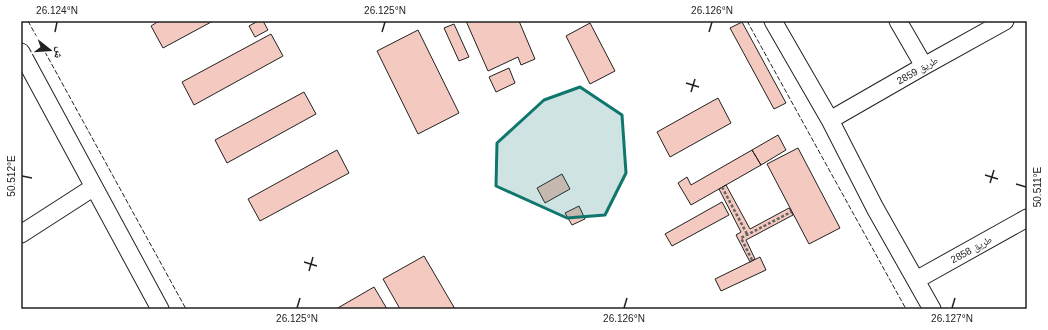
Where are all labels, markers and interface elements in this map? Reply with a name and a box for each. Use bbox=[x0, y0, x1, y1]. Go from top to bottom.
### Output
text: 26.124°N bbox=[36, 5, 78, 16]
text: 26.125°N bbox=[364, 5, 406, 16]
text: 26.126°N bbox=[691, 5, 733, 16]
north arrow bbox=[30, 30, 70, 70]
text: ش bbox=[50, 45, 67, 61]
street label: طريق 2859 bbox=[895, 54, 941, 87]
text: 50.512°E bbox=[6, 155, 17, 197]
text: 50.511°E bbox=[1032, 166, 1043, 207]
street label: طريق 2858 bbox=[949, 233, 995, 266]
text: 26.125°N bbox=[276, 313, 318, 324]
text: 26.126°N bbox=[603, 313, 645, 324]
text: 26.127°N bbox=[931, 313, 973, 324]

